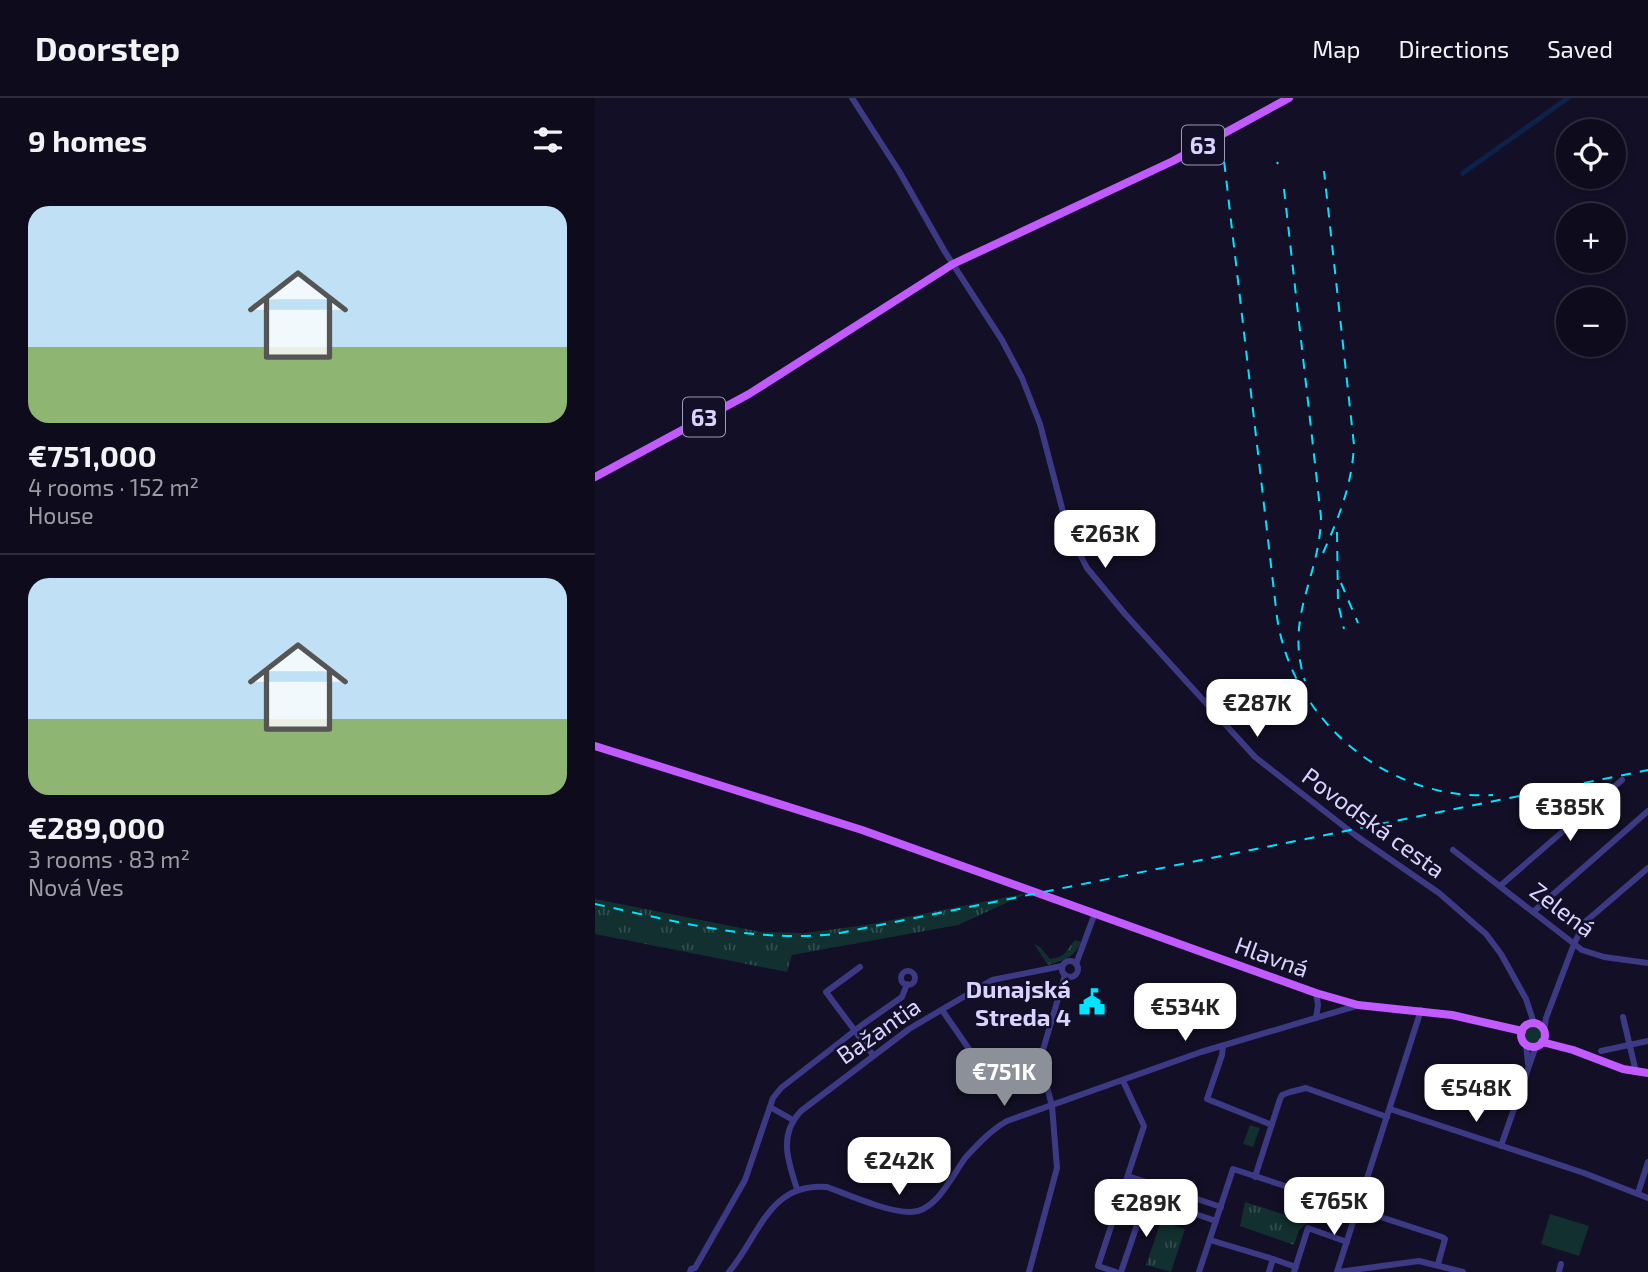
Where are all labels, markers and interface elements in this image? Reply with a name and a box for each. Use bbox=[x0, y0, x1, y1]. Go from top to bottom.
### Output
text: Doorstep bbox=[35, 28, 180, 68]
text: Map bbox=[1312, 34, 1360, 63]
text: Directions bbox=[1398, 34, 1509, 63]
text: Saved bbox=[1547, 34, 1613, 63]
map controls bbox=[1556, 119, 1626, 357]
button: locate bbox=[1556, 119, 1626, 189]
icon: filters bbox=[529, 121, 567, 159]
text: 9 homes bbox=[28, 122, 147, 158]
road number: 63 bbox=[1182, 126, 1224, 164]
button: + bbox=[1556, 203, 1626, 273]
icon: home bbox=[235, 252, 361, 378]
button: − bbox=[1556, 287, 1626, 357]
road number: 63 bbox=[683, 398, 725, 436]
text: €751,000 bbox=[28, 437, 157, 473]
text: 4 rooms · 152 m² bbox=[28, 473, 199, 501]
text: House bbox=[28, 501, 94, 529]
pin: €263K bbox=[1056, 510, 1154, 570]
text: €263K bbox=[1070, 519, 1140, 547]
icon: home bbox=[235, 624, 361, 750]
pin: €287K bbox=[1208, 680, 1306, 739]
text: €287K bbox=[1222, 688, 1292, 716]
street label: Povodská cesta bbox=[1297, 761, 1451, 883]
pin: €385K bbox=[1521, 784, 1619, 843]
text: €385K bbox=[1535, 792, 1605, 820]
text: €289,000 bbox=[28, 809, 165, 845]
text: 3 rooms · 83 m² bbox=[28, 845, 190, 873]
text: Nová Ves bbox=[28, 873, 124, 901]
street label: Zelená bbox=[1525, 875, 1601, 943]
street label: Hlavná bbox=[1231, 929, 1313, 983]
place label: Dunajská Streda 4 bbox=[966, 974, 1071, 1031]
pin: €534K bbox=[1136, 984, 1234, 1043]
public building icon: Dunajská Streda 4 bbox=[1077, 987, 1107, 1017]
street label: Bažantia bbox=[830, 991, 926, 1069]
text: €534K bbox=[1150, 992, 1220, 1020]
pin: €751K bbox=[955, 1048, 1053, 1108]
text: €751K bbox=[972, 1057, 1036, 1085]
pin: €548K bbox=[1427, 1065, 1525, 1124]
text: €548K bbox=[1440, 1073, 1512, 1101]
pin: €242K bbox=[850, 1138, 948, 1197]
text: €242K bbox=[864, 1146, 934, 1174]
pin: €765K bbox=[1285, 1178, 1383, 1237]
pin: €289K bbox=[1097, 1180, 1195, 1239]
text: €765K bbox=[1300, 1186, 1368, 1214]
text: €289K bbox=[1111, 1188, 1181, 1216]

